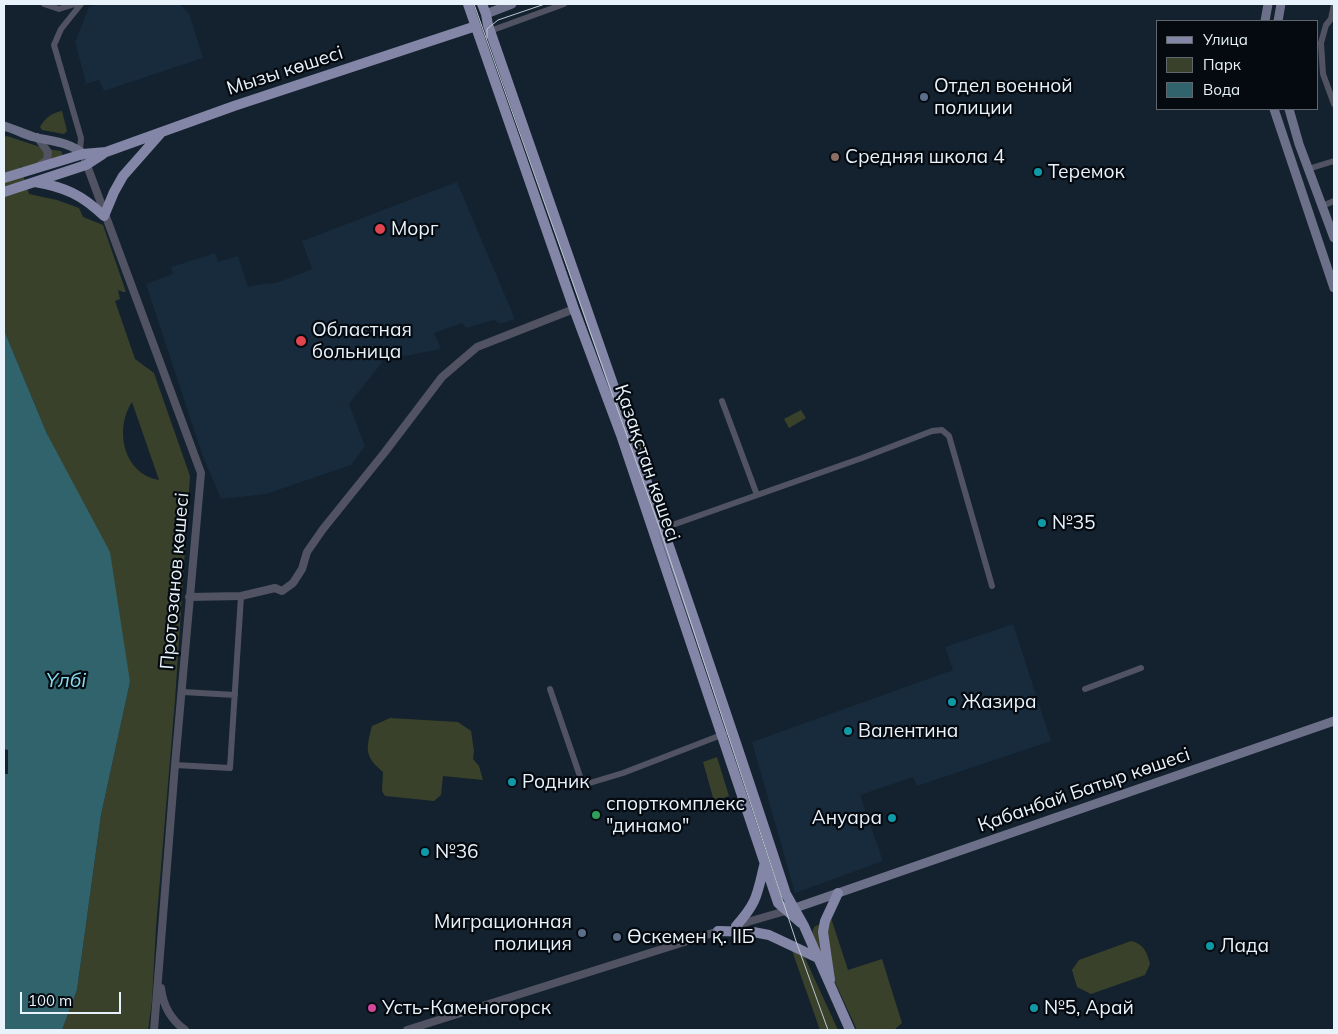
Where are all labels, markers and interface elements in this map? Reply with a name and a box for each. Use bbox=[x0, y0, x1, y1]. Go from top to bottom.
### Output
legend bbox=[1156, 20, 1318, 110]
text: Улица bbox=[1203, 30, 1248, 49]
street label: Мызы көшесі bbox=[224, 41, 346, 101]
text: Парк bbox=[1203, 55, 1241, 74]
place label: Отдел военной полиции bbox=[934, 75, 1073, 119]
text: Вода bbox=[1203, 80, 1240, 99]
marker: Отдел военной полиции bbox=[918, 91, 930, 103]
place label: Средняя школа 4 bbox=[845, 146, 1005, 168]
marker: Средняя школа 4 bbox=[829, 151, 841, 163]
place label: Теремок bbox=[1048, 161, 1125, 183]
marker: Теремок bbox=[1032, 166, 1044, 178]
place label: Морг bbox=[391, 218, 438, 240]
marker: Морг bbox=[373, 222, 387, 236]
place label: Областная больница bbox=[312, 319, 412, 363]
marker: Областная больница bbox=[294, 334, 308, 348]
street label: Қазақстан көшесі bbox=[609, 381, 685, 545]
street label: Протозанов көшесі bbox=[156, 492, 194, 670]
place label: №35 bbox=[1052, 512, 1095, 534]
marker: №35 bbox=[1036, 517, 1048, 529]
water label: Үлбі bbox=[46, 669, 86, 693]
place label: Жазира bbox=[962, 691, 1037, 713]
marker: Жазира bbox=[946, 696, 958, 708]
place label: Валентина bbox=[858, 720, 958, 742]
marker: Валентина bbox=[842, 725, 854, 737]
street label: Қабанбай Батыр көшесі bbox=[975, 743, 1193, 837]
place label: Родник bbox=[522, 771, 590, 793]
marker: Родник bbox=[506, 776, 518, 788]
place label: спорткомплекс "динамо" bbox=[606, 793, 745, 837]
place label: Ануара bbox=[812, 807, 882, 829]
marker: спорткомплекс "динамо" bbox=[590, 809, 602, 821]
marker: Ануара bbox=[886, 812, 898, 824]
place label: №36 bbox=[435, 841, 478, 863]
marker: №36 bbox=[419, 846, 431, 858]
place label: Миграционная полиция bbox=[434, 911, 572, 955]
place label: Өскемен қ. ІІБ bbox=[627, 926, 755, 948]
marker: Миграционная полиция bbox=[576, 927, 588, 939]
marker: Өскемен қ. ІІБ bbox=[611, 931, 623, 943]
place label: Лада bbox=[1220, 935, 1269, 957]
marker: Лада bbox=[1204, 940, 1216, 952]
scale bar bbox=[22, 982, 124, 1014]
text: 100 m bbox=[28, 991, 72, 1010]
place label: Усть-Каменогорск bbox=[382, 997, 551, 1019]
place label: №5, Арай bbox=[1044, 997, 1134, 1019]
marker: Усть-Каменогорск bbox=[366, 1002, 378, 1014]
marker: №5, Арай bbox=[1028, 1002, 1040, 1014]

